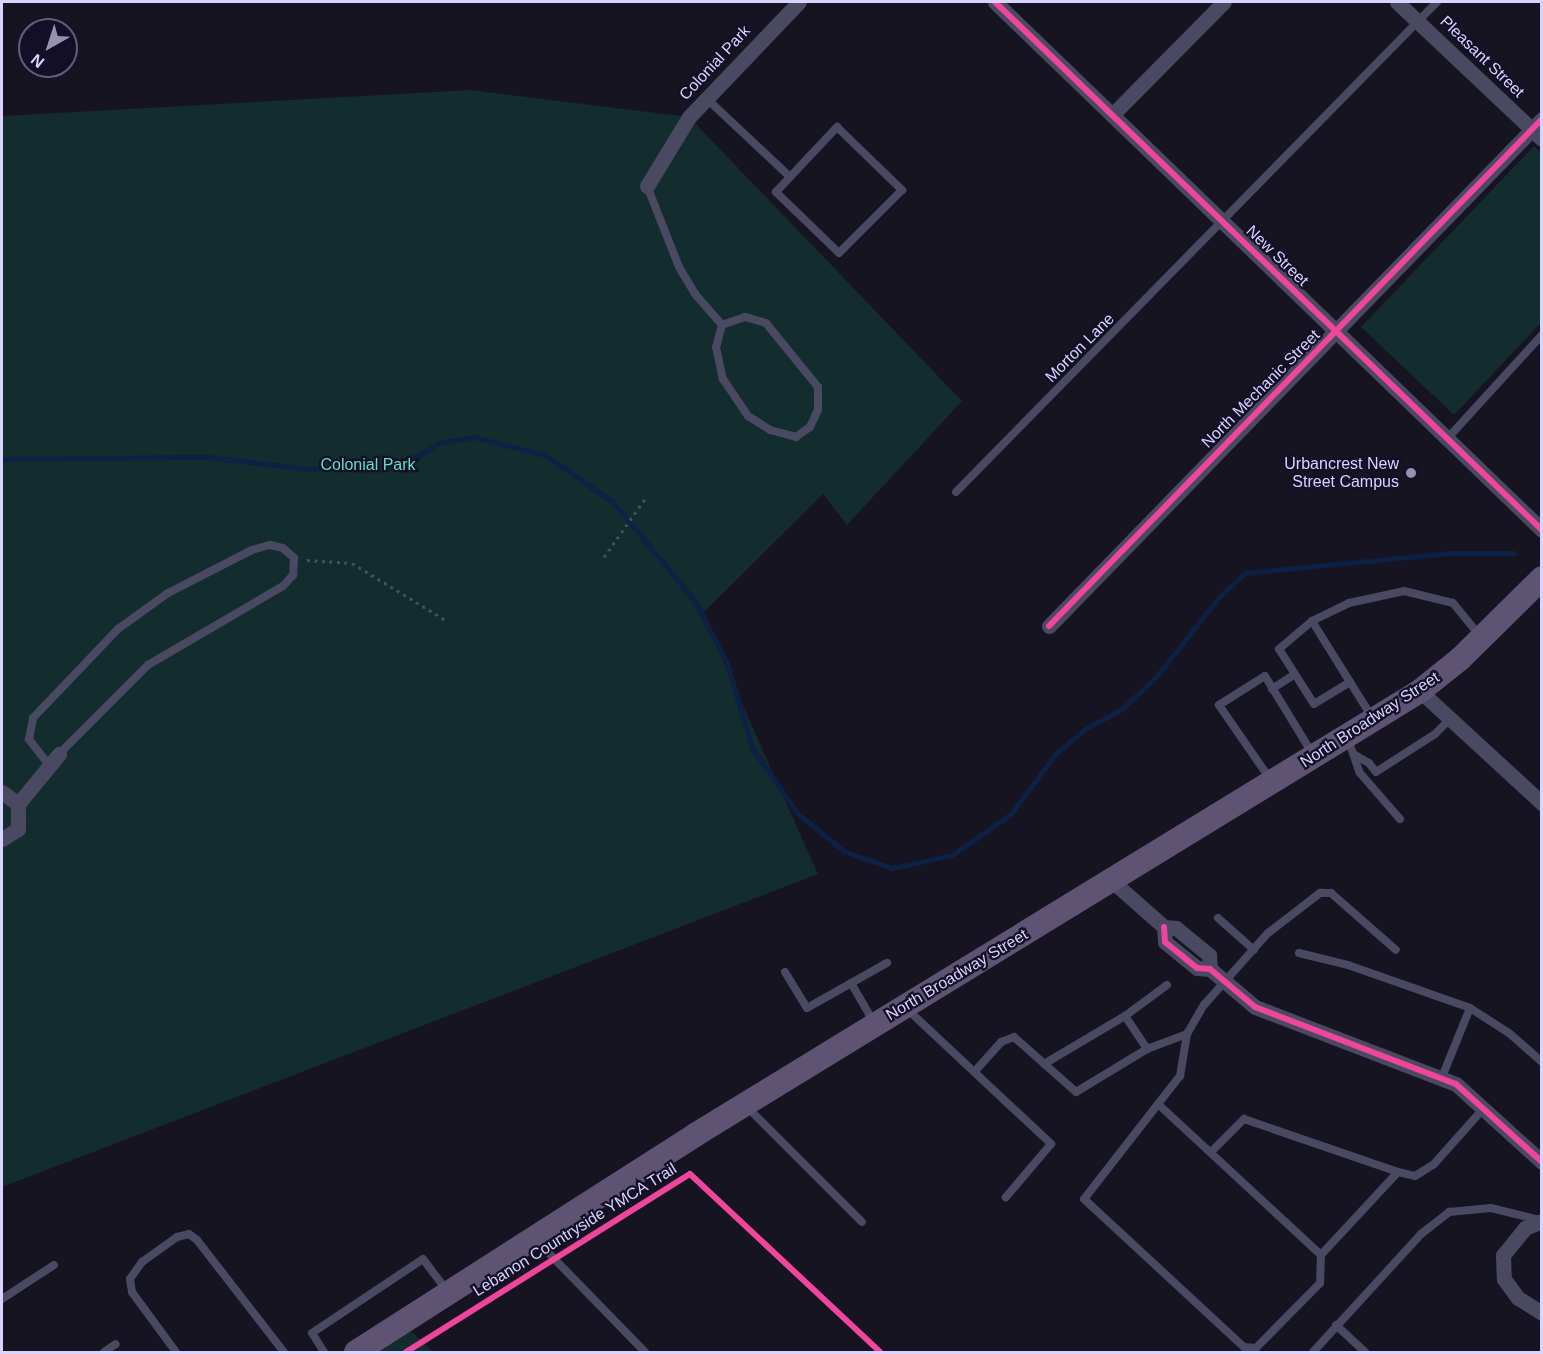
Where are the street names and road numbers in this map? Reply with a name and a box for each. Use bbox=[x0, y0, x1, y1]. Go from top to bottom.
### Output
street label: Pleasant Street bbox=[1436, 12, 1528, 102]
street label: Colonial Park bbox=[676, 22, 754, 104]
street label: New Street bbox=[1242, 222, 1312, 290]
street label: Morton Lane bbox=[1041, 309, 1119, 387]
street label: North Mechanic Street bbox=[1198, 326, 1324, 452]
street label: North Broadway Street bbox=[1297, 668, 1443, 772]
street label: North Broadway Street bbox=[883, 925, 1031, 1025]
street label: Lebanon Countryside YMCA Trail bbox=[469, 1159, 681, 1301]

